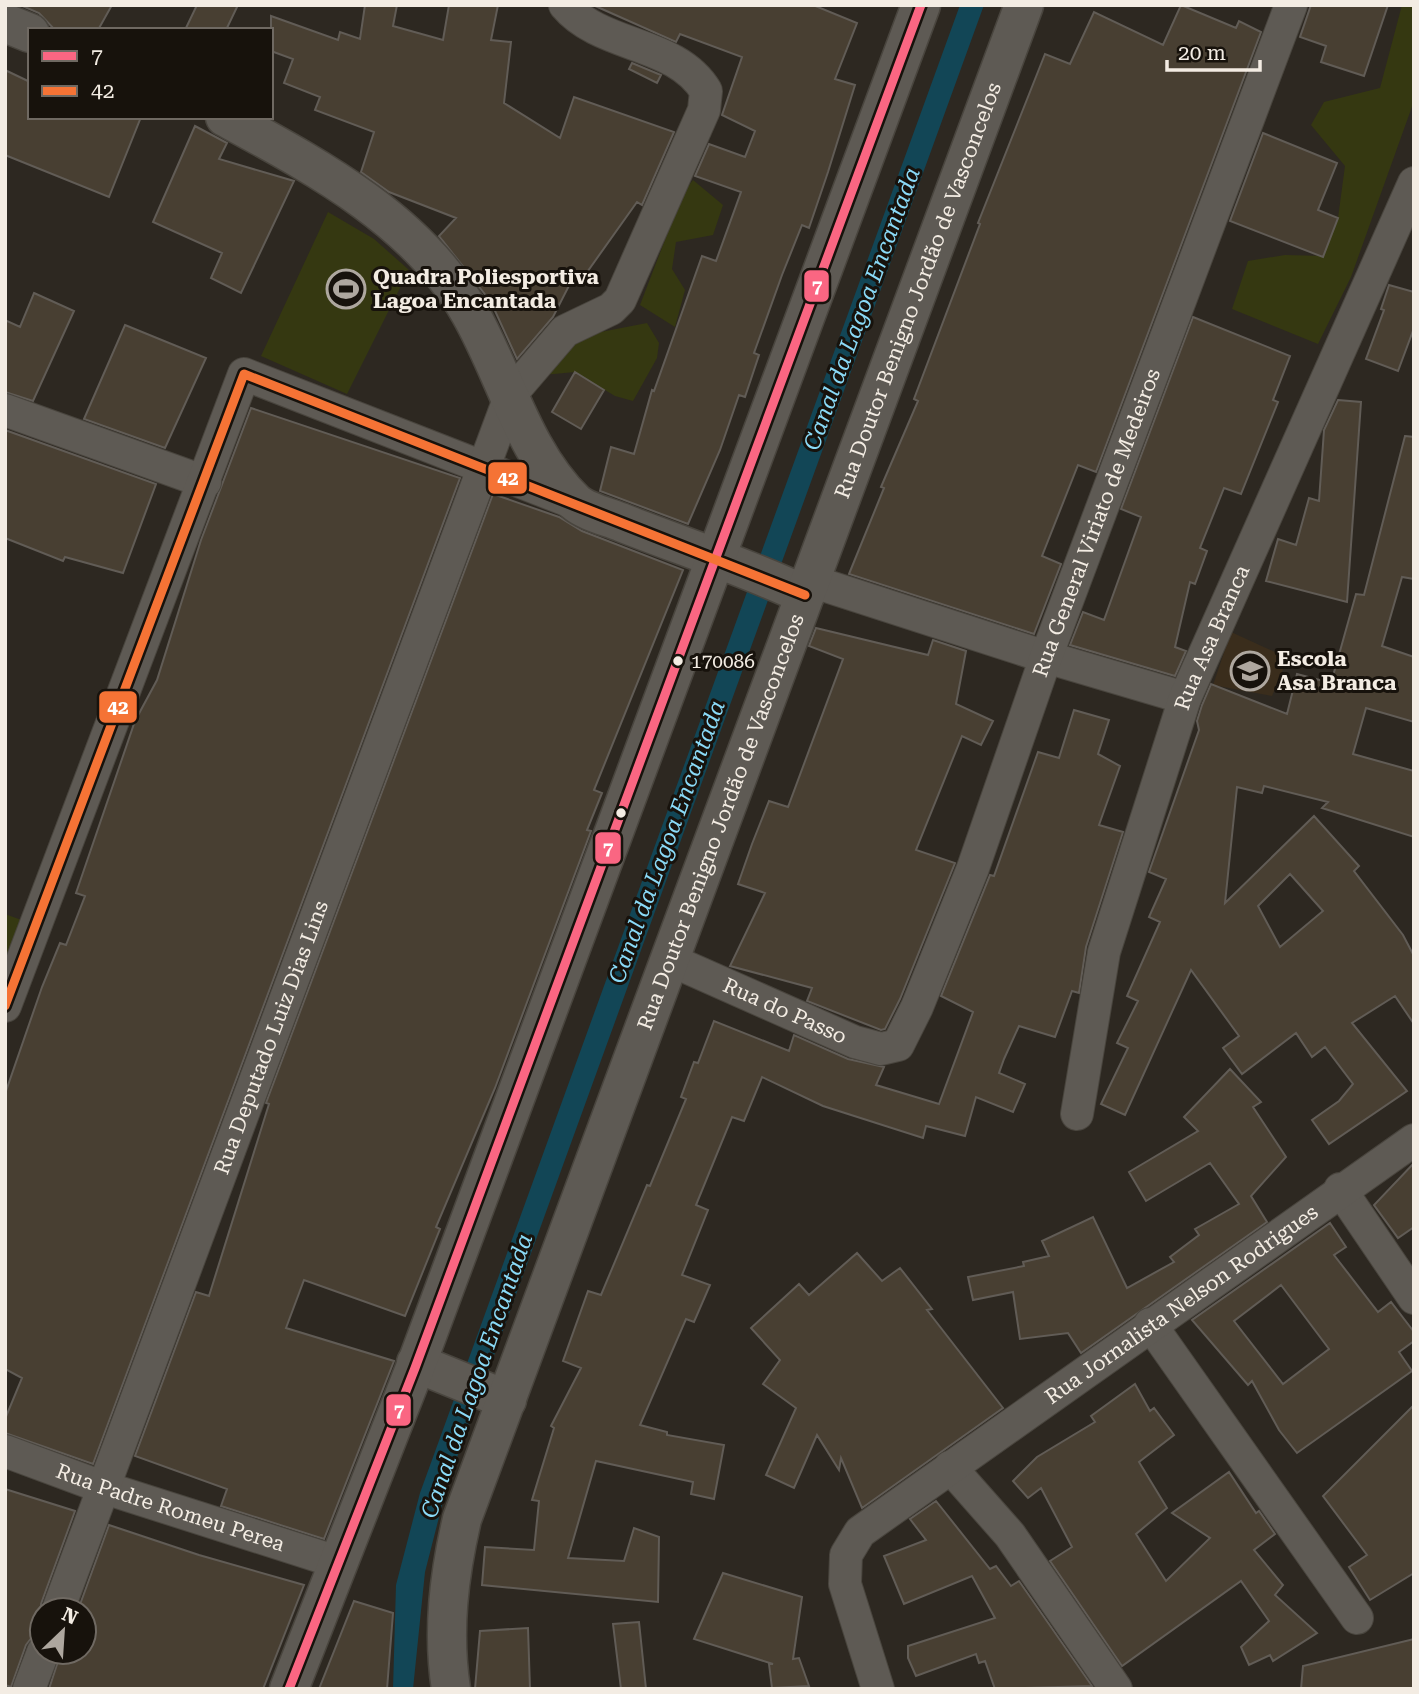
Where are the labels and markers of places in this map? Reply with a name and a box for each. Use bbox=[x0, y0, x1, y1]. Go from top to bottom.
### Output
place label: Quadra Poliesportiva Lagoa Encantada bbox=[373, 265, 600, 313]
sports icon: Quadra Poliesportiva Lagoa Encantada bbox=[325, 268, 367, 310]
place label: Escola Asa Branca bbox=[1277, 647, 1397, 695]
place label: 170086 bbox=[691, 650, 755, 673]
school or university icon: Escola Asa Branca bbox=[1229, 650, 1271, 692]
marker: 170086 bbox=[671, 654, 685, 668]
unlabelled marker bbox=[614, 806, 628, 820]

